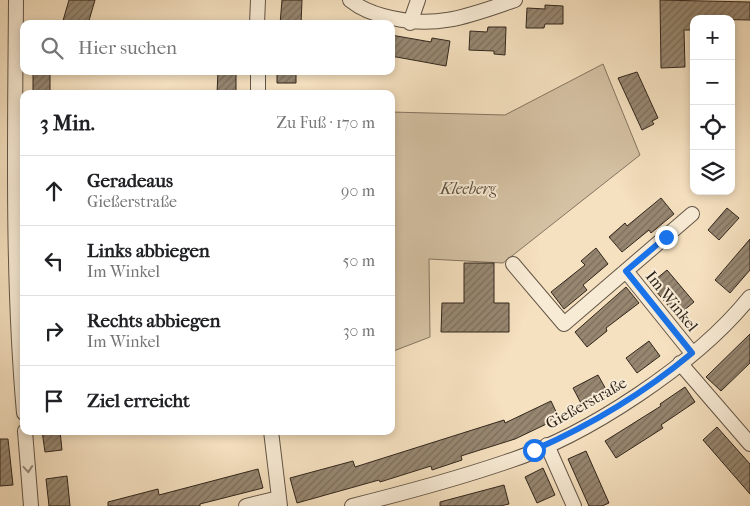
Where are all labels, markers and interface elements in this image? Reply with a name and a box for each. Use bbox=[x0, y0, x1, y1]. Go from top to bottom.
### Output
map controls bbox=[690, 15, 735, 195]
button: + bbox=[690, 15, 735, 60]
search box bbox=[20, 20, 395, 75]
icon: search bbox=[38, 34, 66, 62]
text: Hier suchen bbox=[78, 37, 177, 59]
button: − bbox=[690, 60, 735, 105]
button: locate bbox=[690, 105, 735, 150]
text: 3 Min. bbox=[40, 111, 95, 135]
text: Zu Fuß · 170 m bbox=[276, 113, 375, 132]
button: layers bbox=[690, 150, 735, 195]
text: Geradeaus bbox=[87, 170, 173, 192]
icon: ahead bbox=[40, 177, 68, 205]
park label: Kleeberg bbox=[439, 179, 497, 198]
text: 90 m bbox=[341, 181, 375, 200]
text: Gießerstraße bbox=[87, 192, 177, 211]
route end bbox=[655, 226, 678, 249]
text: Links abbiegen bbox=[87, 240, 210, 262]
icon: left bbox=[40, 247, 68, 275]
text: 50 m bbox=[343, 251, 375, 270]
text: Im Winkel bbox=[87, 262, 160, 281]
street label: Im Winkel bbox=[642, 267, 703, 336]
text: Rechts abbiegen bbox=[87, 310, 221, 332]
icon: right bbox=[40, 317, 68, 345]
text: 30 m bbox=[343, 321, 375, 340]
text: Im Winkel bbox=[87, 332, 160, 351]
street label: Gießerstraße bbox=[542, 373, 630, 433]
icon: arrive bbox=[40, 387, 68, 415]
text: Ziel erreicht bbox=[87, 390, 190, 412]
route start bbox=[523, 439, 546, 462]
one-way arrow bbox=[23, 465, 34, 473]

